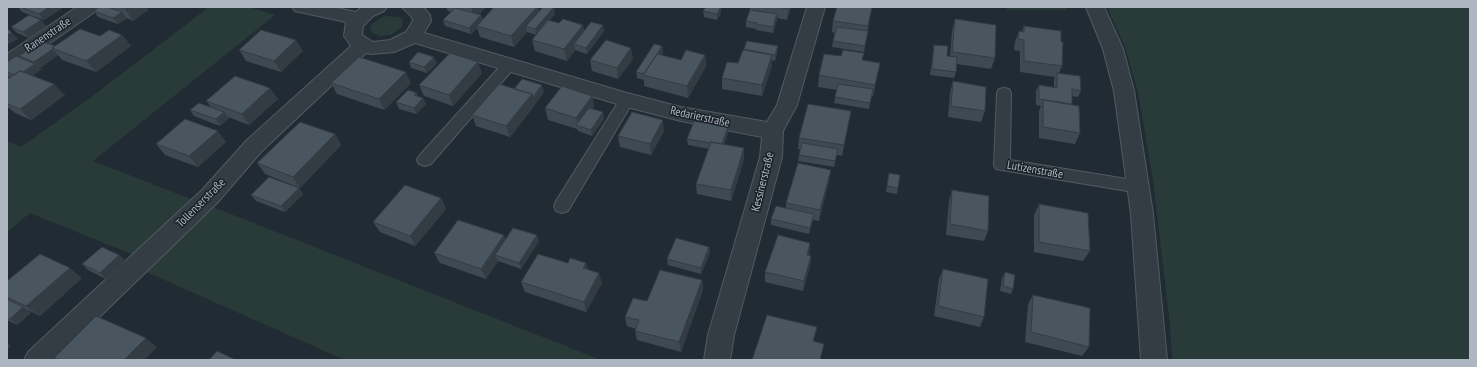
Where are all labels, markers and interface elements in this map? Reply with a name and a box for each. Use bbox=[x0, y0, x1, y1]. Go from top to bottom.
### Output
street label: Ranenstraße bbox=[22, 14, 74, 56]
street label: Redarierstraße bbox=[669, 104, 731, 130]
street label: Kessinerstraße bbox=[749, 151, 777, 213]
street label: Lutizenstraße bbox=[1006, 158, 1064, 182]
street label: Tollenserstraße bbox=[173, 175, 229, 231]

